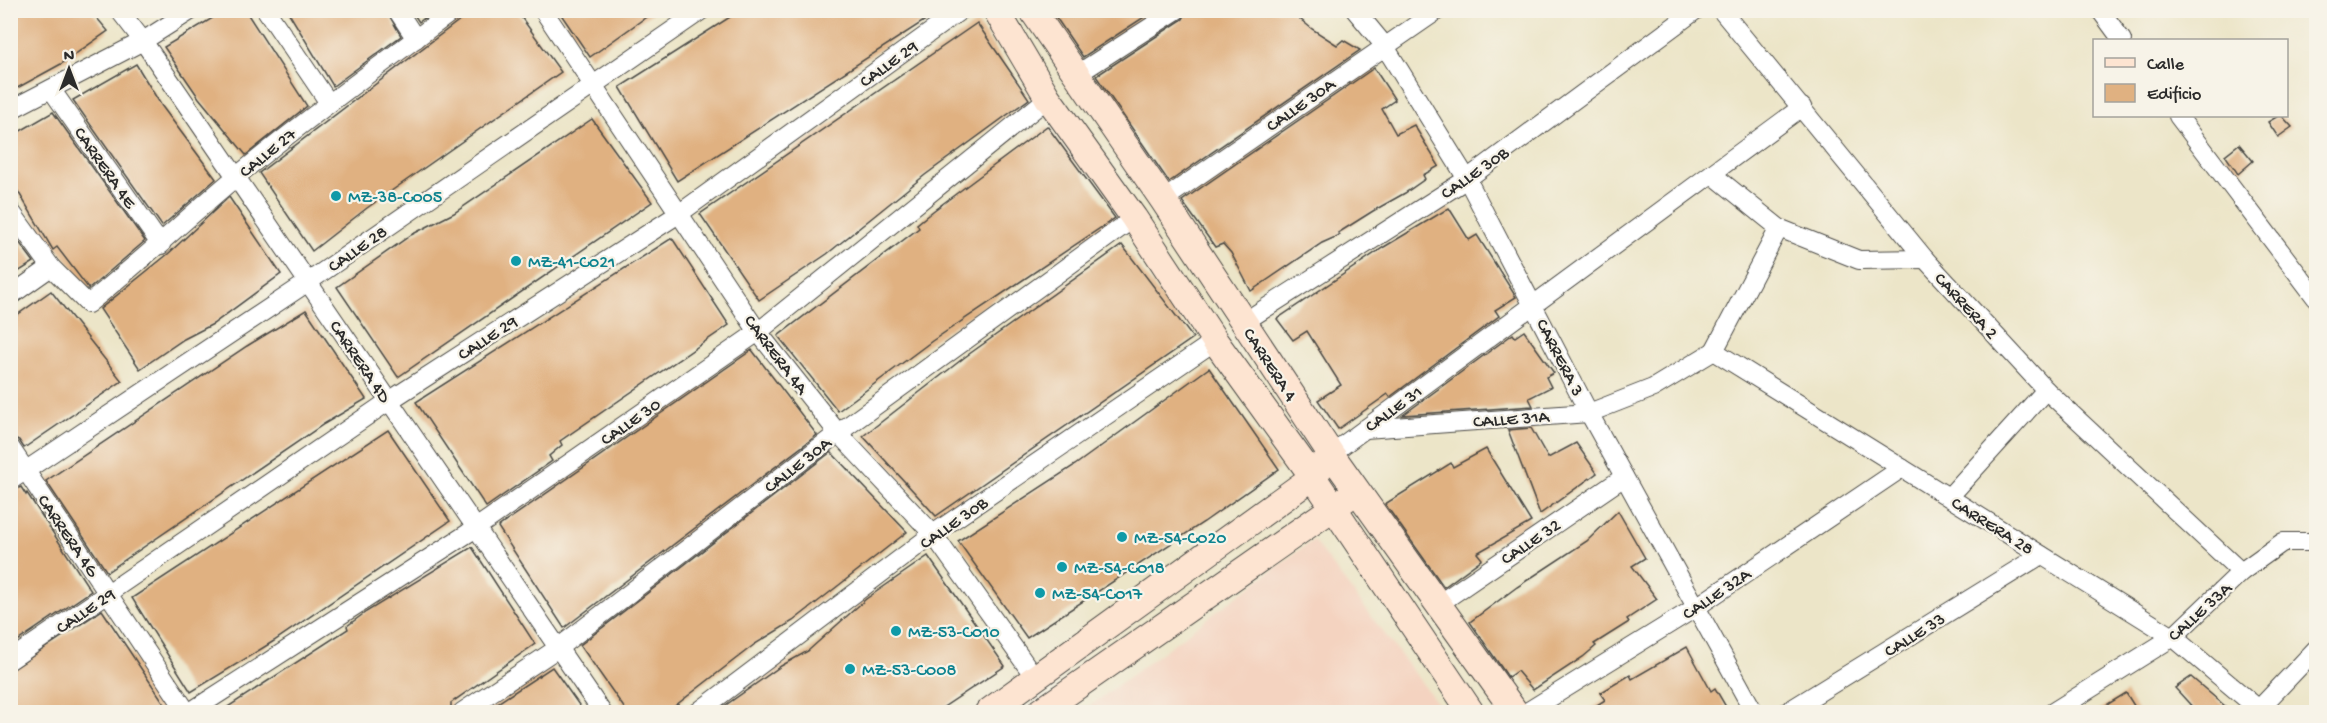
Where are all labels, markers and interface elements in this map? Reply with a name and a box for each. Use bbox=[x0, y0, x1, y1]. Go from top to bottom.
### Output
street label: CALLE 29 bbox=[856, 37, 923, 93]
north arrow bbox=[39, 39, 99, 99]
legend bbox=[2093, 39, 2288, 117]
text: N bbox=[64, 48, 75, 67]
text: Calle bbox=[2147, 55, 2185, 76]
street label: CALLE 30A bbox=[1263, 74, 1341, 137]
text: Edificio bbox=[2147, 85, 2201, 106]
street label: CARRERA 4E bbox=[68, 124, 140, 214]
street label: CALLE 27 bbox=[236, 124, 302, 183]
street label: CALLE 30B bbox=[1438, 143, 1514, 205]
place label: MZ-38-C005 bbox=[348, 188, 442, 209]
marker: MZ-38-C005 bbox=[329, 189, 343, 203]
street label: CALLE 28 bbox=[325, 222, 392, 278]
place label: MZ-41-C021 bbox=[528, 253, 615, 274]
marker: MZ-41-C021 bbox=[509, 254, 523, 268]
street label: CARRERA 2 bbox=[1929, 269, 2001, 345]
street label: CALLE 29 bbox=[455, 312, 522, 366]
street label: CARRERA 4A bbox=[738, 312, 812, 400]
street label: CARRERA 3 bbox=[1530, 316, 1587, 400]
street label: CARRERA 4D bbox=[324, 317, 394, 408]
street label: CARRERA 4 bbox=[1237, 325, 1301, 406]
street label: CALLE 31 bbox=[1362, 382, 1427, 438]
street label: CALLE 30 bbox=[597, 395, 666, 451]
street label: CALLE 31A bbox=[1472, 407, 1551, 434]
street label: CALLE 30A bbox=[761, 432, 837, 499]
street label: CARRERA 4G bbox=[32, 491, 102, 582]
street label: CALLE 30B bbox=[917, 493, 993, 555]
street label: CARRERA 28 bbox=[1946, 493, 2037, 561]
street label: CALLE 32 bbox=[1498, 515, 1565, 571]
place label: MZ-54-C020 bbox=[1134, 529, 1226, 550]
marker: MZ-54-C020 bbox=[1115, 530, 1129, 544]
place label: MZ-54-C018 bbox=[1074, 559, 1165, 580]
marker: MZ-54-C018 bbox=[1055, 560, 1069, 574]
street label: CALLE 32A bbox=[1679, 564, 1757, 626]
street label: CALLE 33A bbox=[2165, 578, 2238, 647]
street label: CALLE 29 bbox=[53, 585, 120, 639]
place label: MZ-54-C017 bbox=[1052, 585, 1143, 606]
marker: MZ-54-C017 bbox=[1033, 586, 1047, 600]
street label: CALLE 33 bbox=[1881, 609, 1950, 663]
place label: MZ-53-C010 bbox=[908, 623, 1000, 644]
marker: MZ-53-C010 bbox=[889, 624, 903, 638]
place label: MZ-53-C008 bbox=[862, 661, 956, 682]
marker: MZ-53-C008 bbox=[843, 662, 857, 676]

